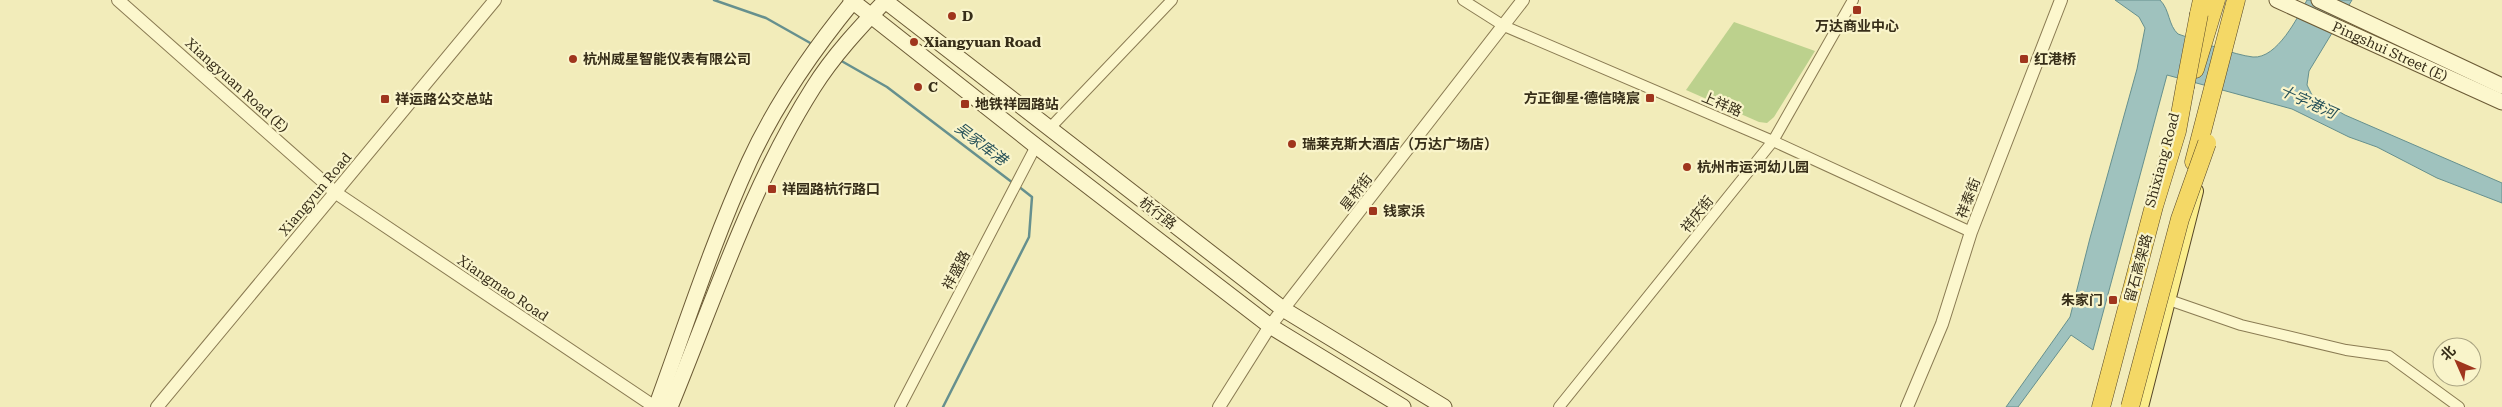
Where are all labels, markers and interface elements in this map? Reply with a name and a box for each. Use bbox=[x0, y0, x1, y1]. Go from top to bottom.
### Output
marker: 万达商业中心 bbox=[1851, 4, 1863, 16]
place label: D bbox=[962, 8, 973, 24]
marker: D bbox=[946, 10, 958, 22]
place label: 万达商业中心 bbox=[1815, 18, 1899, 34]
street label: Pingshui Street (E) bbox=[2330, 18, 2450, 84]
place label: Xiangyuan Road bbox=[924, 34, 1042, 50]
street label: Xiangyuan Road (E) bbox=[182, 35, 292, 135]
marker: Xiangyuan Road bbox=[908, 36, 920, 48]
place label: 杭州威星智能仪表有限公司 bbox=[583, 51, 751, 67]
place label: 红港桥 bbox=[2034, 51, 2076, 67]
marker: 杭州威星智能仪表有限公司 bbox=[567, 53, 579, 65]
marker: 红港桥 bbox=[2018, 53, 2030, 65]
place label: C bbox=[928, 79, 938, 95]
marker: C bbox=[912, 81, 924, 93]
water label: 十字港河 bbox=[2277, 82, 2342, 124]
street label: 上祥路 bbox=[1700, 88, 1744, 120]
place label: 方正御星·德信晓宸 bbox=[1524, 90, 1640, 106]
place label: 祥运路公交总站 bbox=[395, 91, 493, 107]
marker: 方正御星·德信晓宸 bbox=[1644, 92, 1656, 104]
marker: 祥运路公交总站 bbox=[379, 93, 391, 105]
place label: 地铁祥园路站 bbox=[975, 96, 1059, 112]
marker: 地铁祥园路站 bbox=[959, 98, 971, 110]
street label: Shixiang Road bbox=[2142, 111, 2182, 209]
water label: 吴家库港 bbox=[952, 119, 1012, 170]
place label: 瑞莱克斯大酒店（万达广场店） bbox=[1302, 136, 1498, 152]
marker: 瑞莱克斯大酒店（万达广场店） bbox=[1286, 138, 1298, 150]
street label: Xiangyun Road bbox=[276, 149, 354, 239]
place label: 杭州市运河幼儿园 bbox=[1697, 159, 1809, 175]
marker: 杭州市运河幼儿园 bbox=[1681, 161, 1693, 173]
street label: 星桥街 bbox=[1337, 171, 1375, 213]
street label: 祥泰街 bbox=[1953, 176, 1983, 220]
place label: 祥园路杭行路口 bbox=[782, 181, 880, 197]
marker: 祥园路杭行路口 bbox=[766, 183, 778, 195]
street label: 祥庆街 bbox=[1678, 193, 1716, 235]
street label: 杭行路 bbox=[1137, 194, 1179, 232]
place label: 钱家浜 bbox=[1383, 203, 1425, 219]
marker: 钱家浜 bbox=[1367, 205, 1379, 217]
street label: 留石高架路 bbox=[2121, 232, 2155, 304]
street label: 祥盛路 bbox=[939, 248, 973, 292]
street label: Xiangmao Road bbox=[455, 252, 551, 324]
place label: 朱家门 bbox=[2061, 292, 2103, 308]
marker: 朱家门 bbox=[2107, 294, 2119, 306]
north arrow bbox=[2432, 337, 2482, 387]
text: 北 bbox=[2437, 342, 2458, 363]

